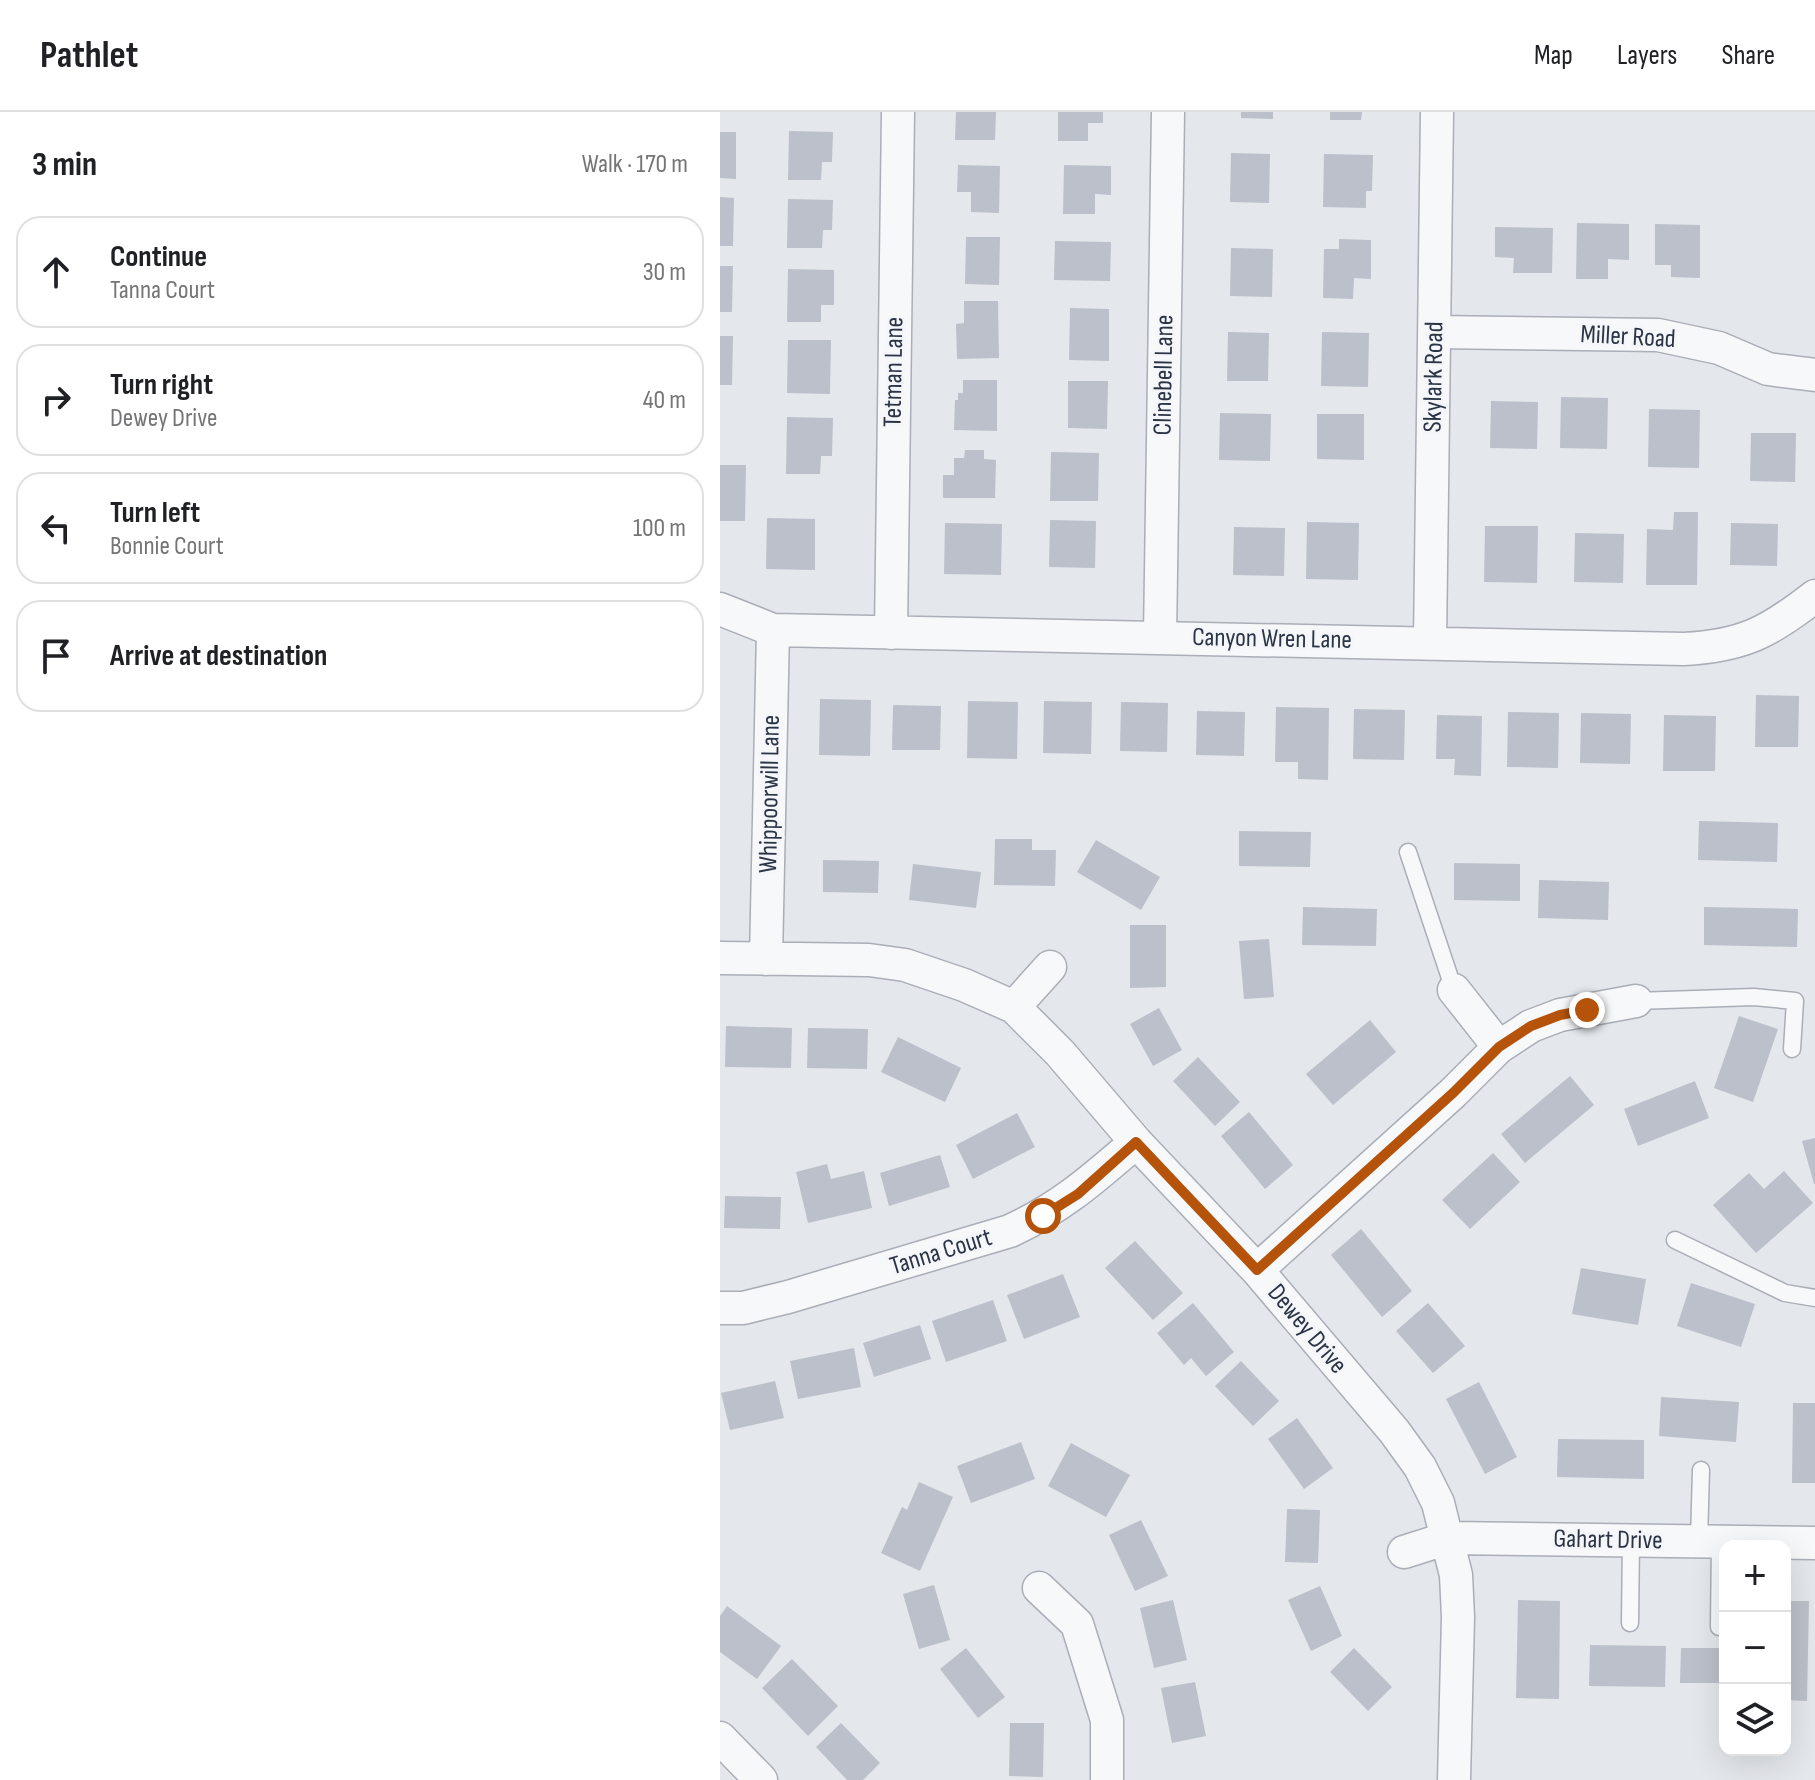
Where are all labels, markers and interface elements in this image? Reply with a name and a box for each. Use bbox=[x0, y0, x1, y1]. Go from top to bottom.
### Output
text: Pathlet bbox=[40, 33, 138, 78]
text: Map bbox=[1534, 39, 1573, 72]
text: Layers bbox=[1617, 39, 1677, 72]
text: Share bbox=[1721, 39, 1775, 72]
text: 3 min bbox=[32, 144, 97, 185]
text: Walk · 170 m bbox=[582, 149, 688, 180]
text: Continue bbox=[110, 239, 207, 275]
icon: ahead bbox=[34, 250, 78, 294]
text: 30 m bbox=[643, 257, 686, 288]
text: Tanna Court bbox=[110, 275, 215, 306]
street label: Clinebell Lane bbox=[1147, 314, 1181, 436]
street label: Tetman Lane bbox=[878, 317, 910, 427]
street label: Miller Road bbox=[1580, 319, 1676, 355]
street label: Skylark Road bbox=[1418, 321, 1450, 433]
text: Turn right bbox=[110, 367, 213, 403]
icon: right bbox=[34, 378, 78, 422]
text: 40 m bbox=[643, 385, 686, 416]
text: Dewey Drive bbox=[110, 403, 217, 434]
text: Turn left bbox=[110, 495, 200, 531]
icon: left bbox=[34, 506, 78, 550]
text: 100 m bbox=[633, 513, 686, 544]
text: Bonnie Court bbox=[110, 531, 224, 562]
street label: Canyon Wren Lane bbox=[1192, 622, 1352, 656]
icon: arrive bbox=[34, 634, 78, 678]
text: Arrive at destination bbox=[110, 638, 327, 674]
street label: Whippoorwill Lane bbox=[753, 715, 787, 873]
route end bbox=[1569, 992, 1605, 1028]
route start bbox=[1025, 1198, 1061, 1234]
street label: Tanna Court bbox=[886, 1222, 996, 1282]
street label: Dewey Drive bbox=[1261, 1278, 1353, 1380]
street label: Gahart Drive bbox=[1553, 1524, 1663, 1556]
map controls bbox=[1719, 1540, 1791, 1756]
button: + bbox=[1719, 1540, 1791, 1612]
button: − bbox=[1719, 1612, 1791, 1684]
button: layers bbox=[1719, 1684, 1791, 1756]

